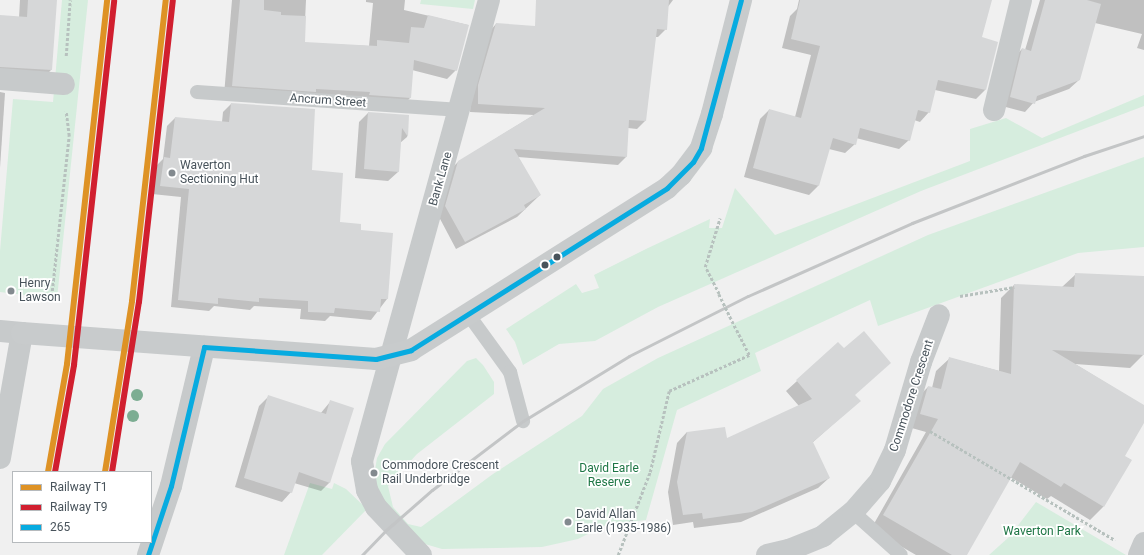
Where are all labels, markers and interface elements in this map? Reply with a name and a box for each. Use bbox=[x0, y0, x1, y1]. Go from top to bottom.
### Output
street label: Ancrum Street bbox=[289, 91, 367, 111]
street label: Bank Lane bbox=[426, 150, 456, 208]
place label: Waverton Sectioning Hut bbox=[180, 159, 258, 187]
marker: Waverton Sectioning Hut bbox=[167, 168, 177, 178]
unlabelled marker bbox=[552, 252, 562, 262]
unlabelled marker bbox=[540, 260, 550, 270]
place label: Henry Lawson bbox=[19, 277, 61, 305]
marker: Henry Lawson bbox=[6, 286, 16, 296]
street label: Commodore Crescent bbox=[887, 338, 937, 454]
place label: Commodore Crescent Rail Underbridge bbox=[382, 459, 499, 487]
park label: David Earle Reserve bbox=[579, 462, 639, 490]
marker: Commodore Crescent Rail Underbridge bbox=[369, 468, 379, 478]
legend bbox=[12, 471, 152, 543]
text: Railway T1 bbox=[50, 480, 108, 494]
text: Railway T9 bbox=[50, 500, 108, 514]
place label: David Allan Earle (1935-1986) bbox=[576, 508, 671, 536]
marker: David Allan Earle (1935-1986) bbox=[563, 517, 573, 527]
text: 265 bbox=[50, 520, 70, 534]
park label: Waverton Park bbox=[1003, 525, 1081, 539]

